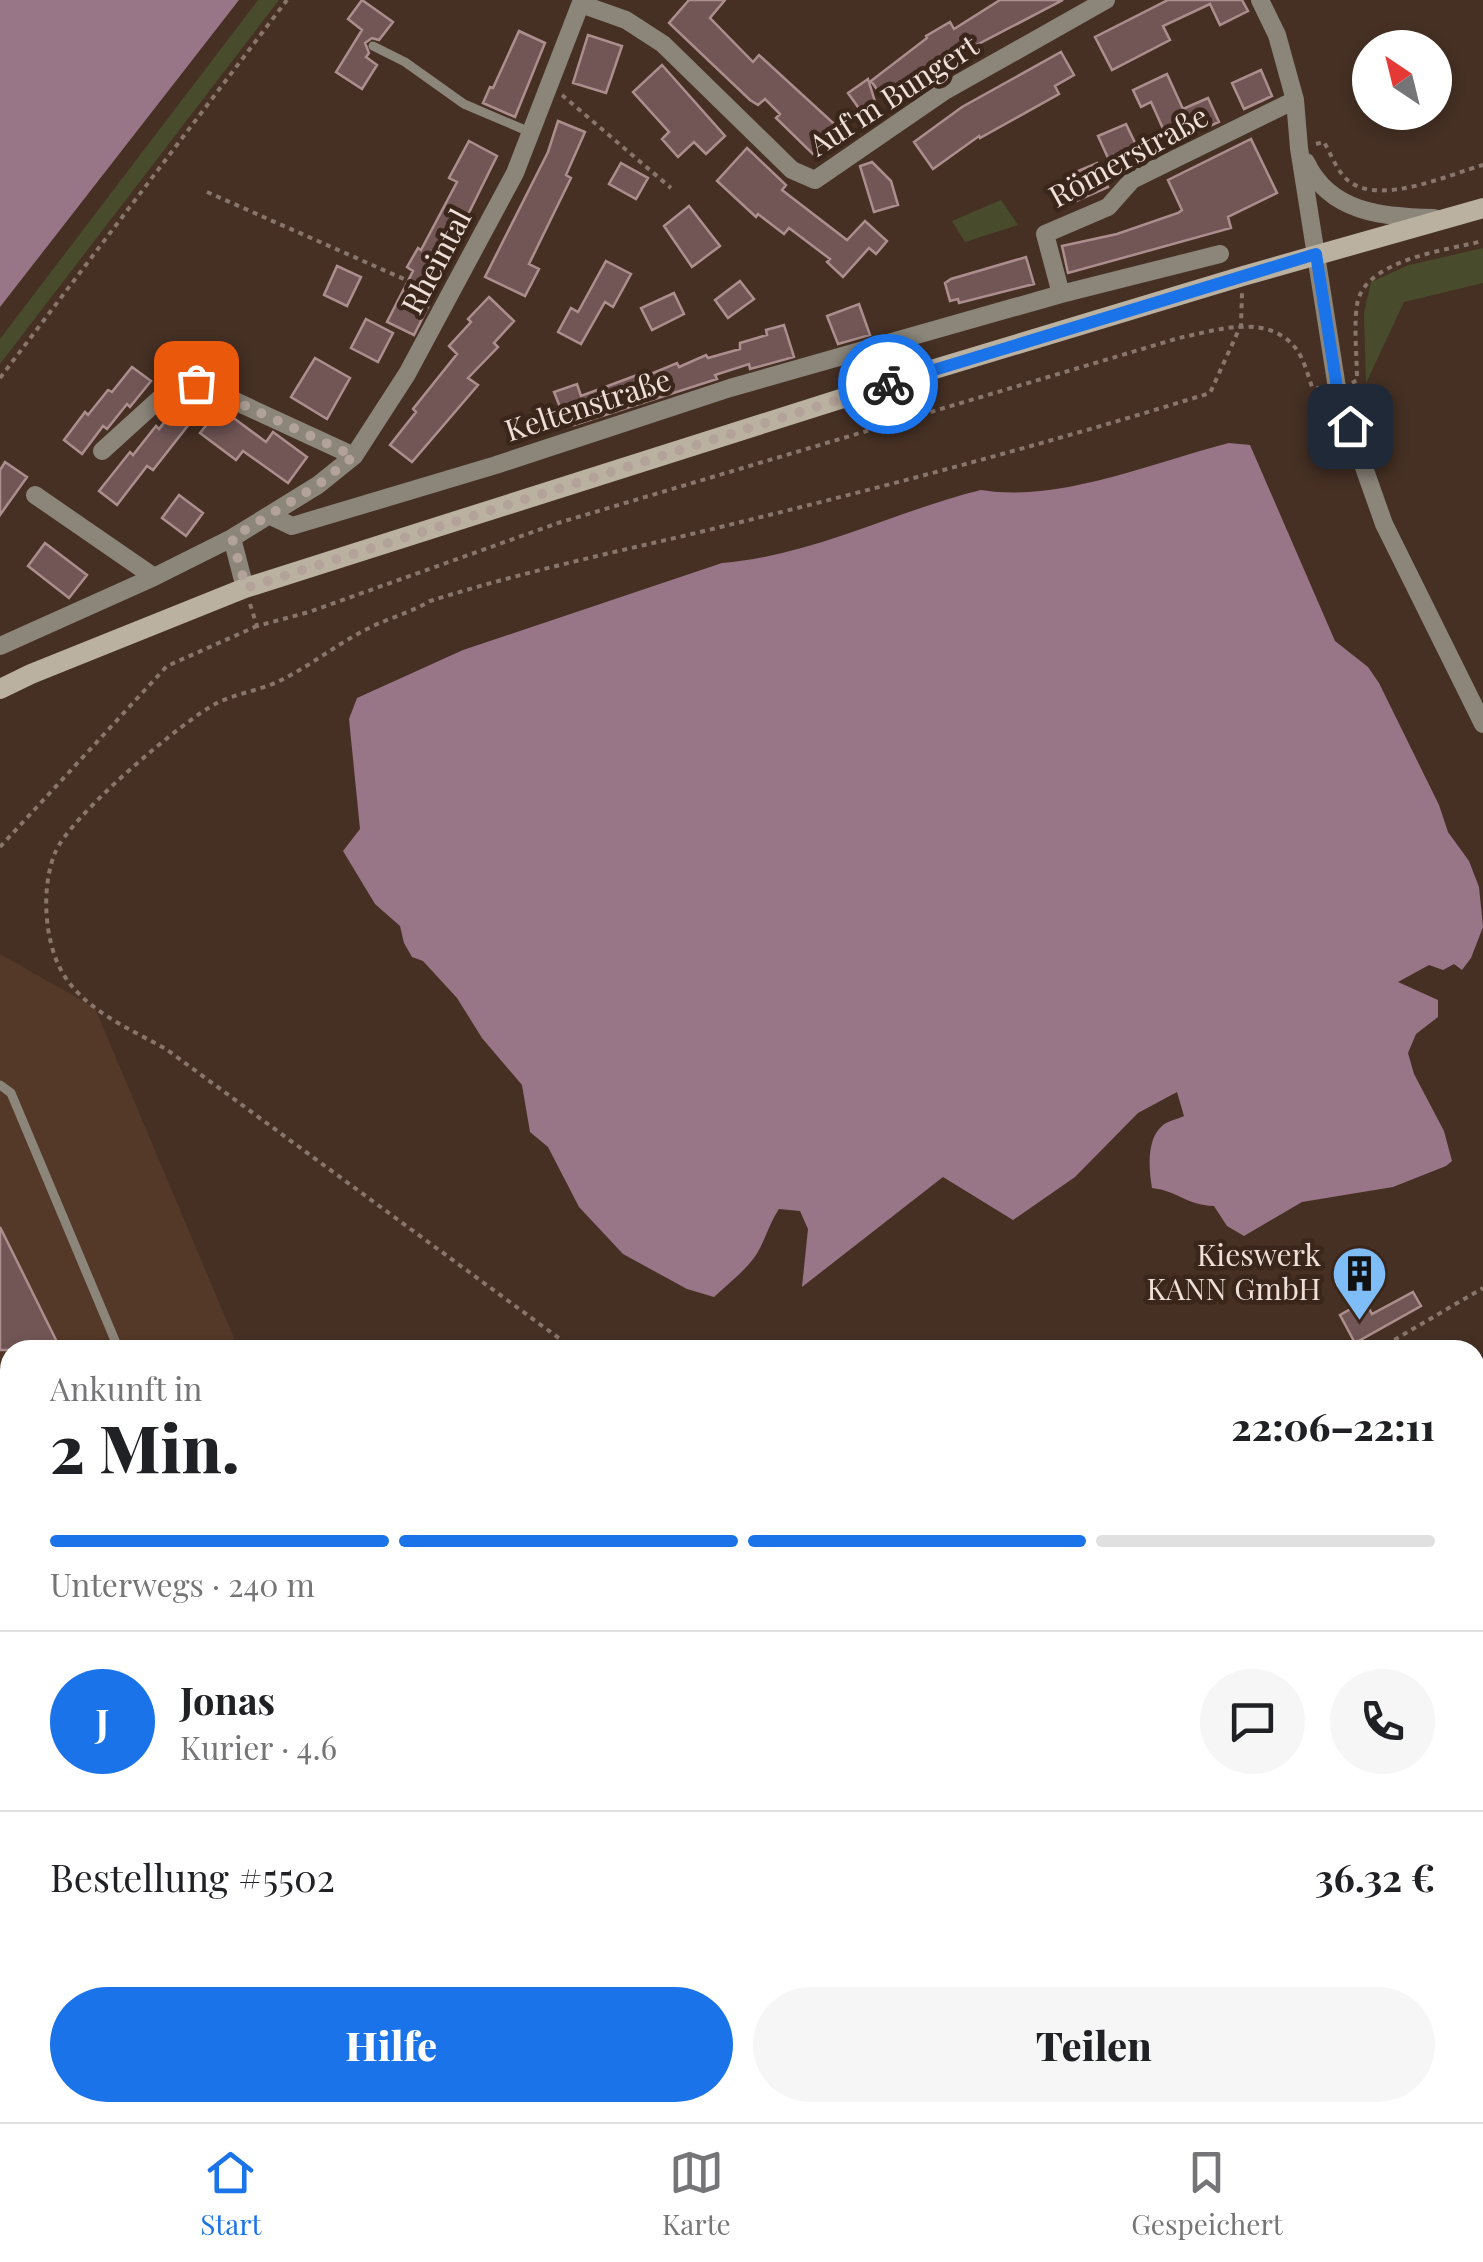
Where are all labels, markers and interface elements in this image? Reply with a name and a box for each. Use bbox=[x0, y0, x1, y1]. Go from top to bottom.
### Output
street label: Auf'm Bungert bbox=[800, 24, 986, 165]
north arrow bbox=[1352, 30, 1452, 130]
map controls bbox=[1352, 30, 1452, 130]
street label: Römerstraße bbox=[1041, 95, 1215, 215]
street label: Rheintal bbox=[391, 202, 479, 320]
courier bbox=[838, 334, 938, 434]
pin bbox=[154, 341, 239, 426]
icon: bag bbox=[169, 356, 224, 411]
icon: bike bbox=[861, 357, 916, 412]
street label: Keltenstraße bbox=[499, 358, 675, 450]
pin bbox=[1308, 384, 1393, 469]
icon: home bbox=[1323, 399, 1378, 454]
place label: Kieswerk KANN GmbH bbox=[1146, 1234, 1321, 1308]
building icon: Kieswerk KANN GmbH bbox=[1330, 1243, 1390, 1322]
text: Ankunft in bbox=[50, 1366, 202, 1409]
text: 22:06–22:11 bbox=[1231, 1400, 1435, 1451]
text: 2 Min. bbox=[50, 1403, 240, 1489]
text: Unterwegs · 240 m bbox=[50, 1562, 315, 1605]
button: chat bbox=[1200, 1669, 1305, 1774]
button: phone bbox=[1330, 1669, 1435, 1774]
text: Jonas bbox=[180, 1674, 275, 1725]
text: J bbox=[96, 1696, 109, 1747]
text: Kurier · 4.6 bbox=[180, 1725, 337, 1768]
text: Bestellung #5502 bbox=[50, 1851, 335, 1902]
text: 36.32 € bbox=[1315, 1851, 1435, 1902]
button: Hilfe bbox=[50, 1987, 733, 2102]
button: Teilen bbox=[753, 1987, 1435, 2102]
tab: Start bbox=[200, 2145, 262, 2242]
tab: Karte bbox=[662, 2145, 731, 2242]
tab: Gespeichert bbox=[1131, 2145, 1283, 2242]

